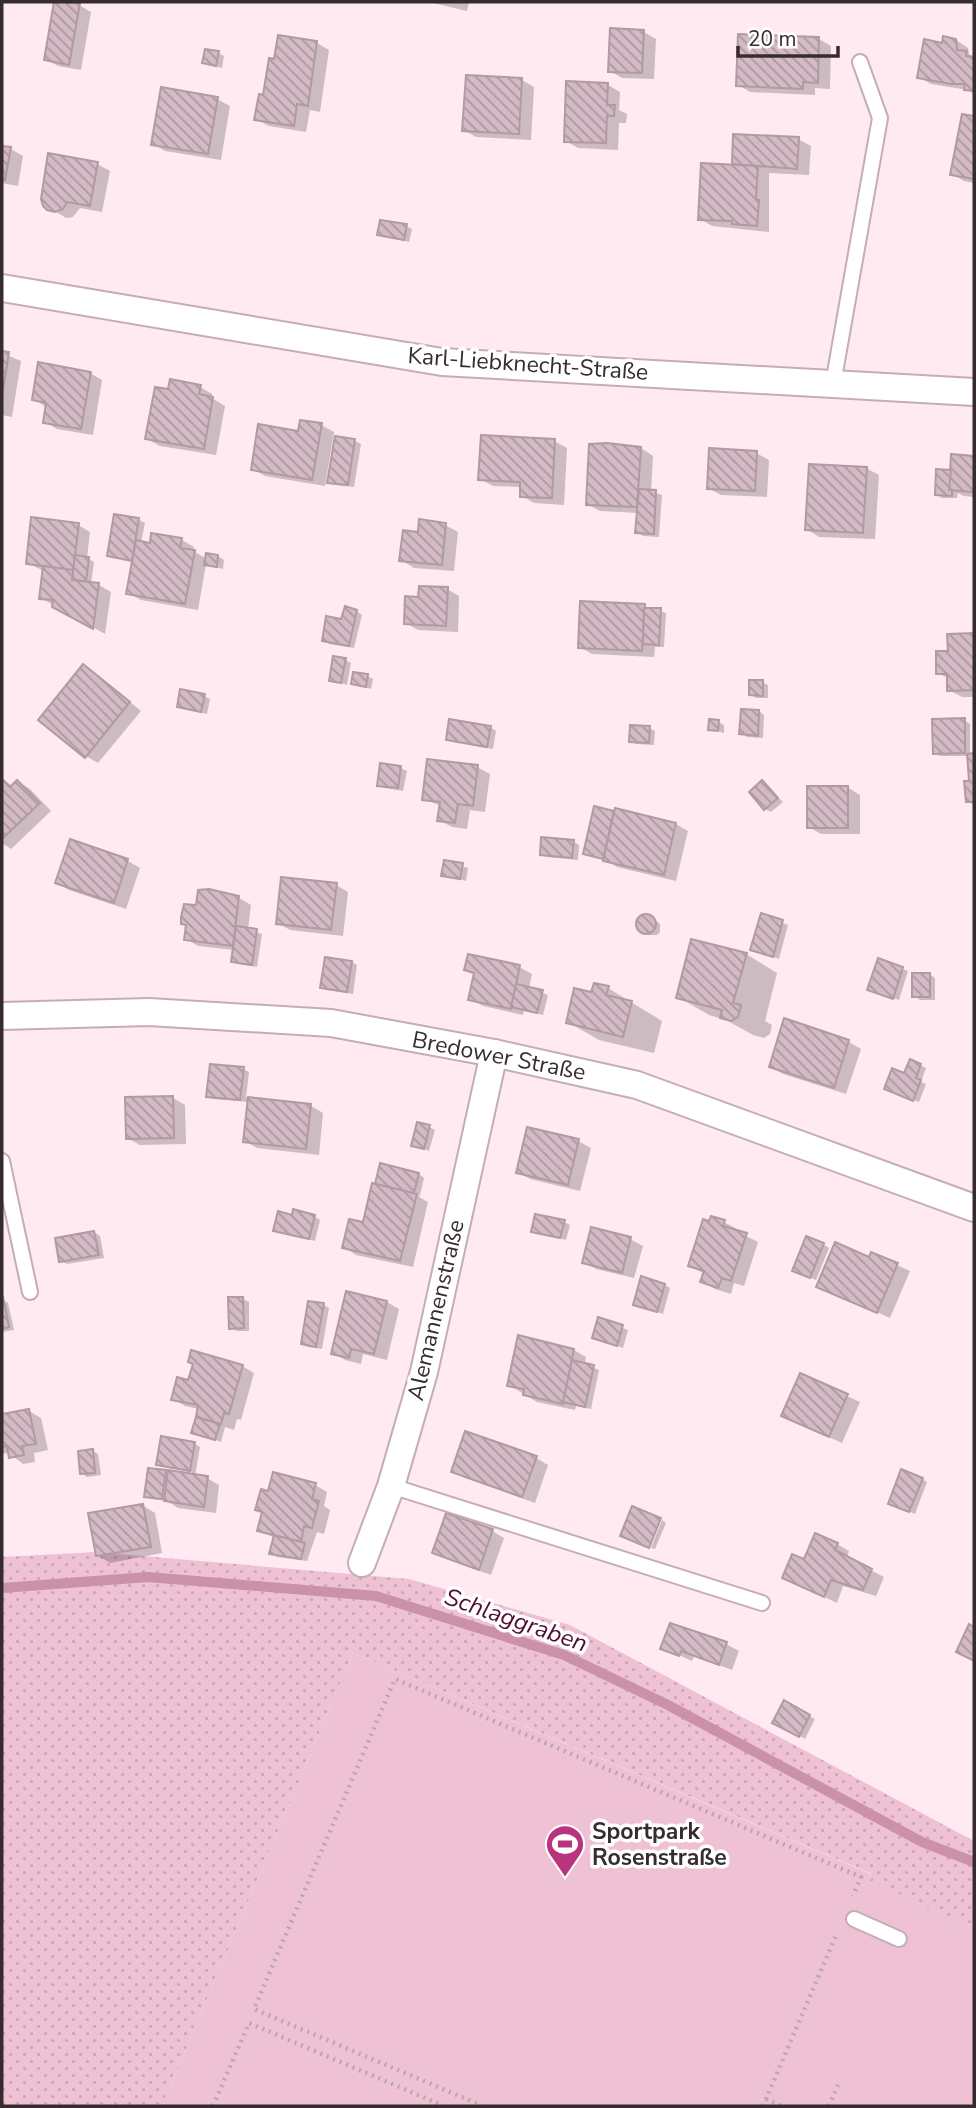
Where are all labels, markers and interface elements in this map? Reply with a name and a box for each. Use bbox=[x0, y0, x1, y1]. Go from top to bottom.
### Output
scale bar bbox=[738, 14, 838, 58]
text: 20 m bbox=[748, 25, 797, 53]
street label: Karl-Liebknecht-Straße bbox=[407, 340, 649, 388]
street label: Bredower Straße bbox=[410, 1024, 588, 1088]
street label: Alemannenstraße bbox=[400, 1217, 472, 1403]
water label: Schlaggraben bbox=[440, 1581, 592, 1659]
place label: Sportpark Rosenstraße bbox=[592, 1816, 727, 1873]
sports icon: Sportpark Rosenstraße bbox=[544, 1823, 586, 1878]

